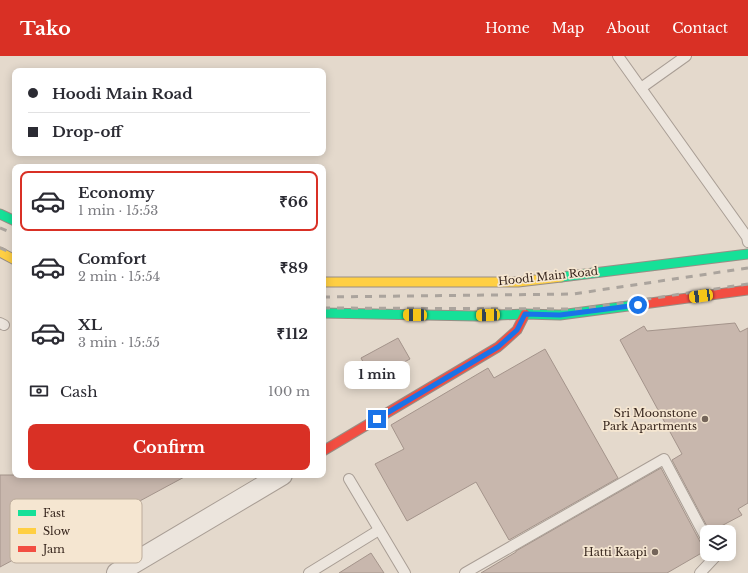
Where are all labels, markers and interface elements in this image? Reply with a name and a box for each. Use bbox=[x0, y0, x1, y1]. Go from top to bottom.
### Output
text: Tako bbox=[20, 17, 71, 40]
text: Home bbox=[485, 19, 530, 37]
text: Map bbox=[552, 19, 584, 37]
text: About bbox=[606, 19, 650, 37]
text: Contact bbox=[672, 19, 728, 37]
text: Hoodi Main Road bbox=[52, 84, 193, 103]
text: Drop-off bbox=[52, 122, 122, 141]
icon: car bbox=[30, 183, 66, 219]
text: Economy bbox=[78, 183, 155, 202]
text: ₹66 bbox=[279, 192, 308, 211]
text: 1 min · 15:53 bbox=[78, 202, 158, 219]
icon: car bbox=[30, 249, 66, 285]
text: Comfort bbox=[78, 249, 146, 268]
text: ₹89 bbox=[280, 258, 308, 277]
street label: Hoodi Main Road bbox=[497, 264, 599, 288]
text: 2 min · 15:54 bbox=[78, 268, 160, 285]
car bbox=[688, 288, 714, 304]
route start bbox=[629, 296, 647, 314]
car bbox=[403, 309, 427, 321]
car bbox=[476, 309, 500, 321]
icon: car bbox=[30, 315, 66, 351]
text: XL bbox=[78, 315, 102, 334]
text: ₹112 bbox=[277, 324, 308, 343]
text: 3 min · 15:55 bbox=[78, 334, 160, 351]
callout: 1 min bbox=[344, 361, 410, 389]
text: 1 min bbox=[358, 366, 396, 383]
icon: cash bbox=[28, 380, 50, 402]
text: Cash bbox=[60, 382, 97, 401]
text: 100 m bbox=[268, 383, 310, 400]
place label: Sri Moonstone Park Apartments bbox=[603, 406, 697, 433]
route end bbox=[368, 410, 386, 428]
marker: Sri Moonstone Park Apartments bbox=[700, 414, 710, 424]
button: Confirm bbox=[28, 424, 310, 470]
legend bbox=[10, 499, 142, 563]
text: Fast bbox=[43, 506, 66, 520]
text: Slow bbox=[43, 524, 71, 538]
map controls bbox=[700, 525, 736, 561]
button: layers bbox=[700, 525, 736, 561]
text: Jam bbox=[41, 542, 65, 556]
place label: Hatti Kaapi bbox=[584, 545, 647, 559]
marker: Hatti Kaapi bbox=[650, 547, 660, 557]

